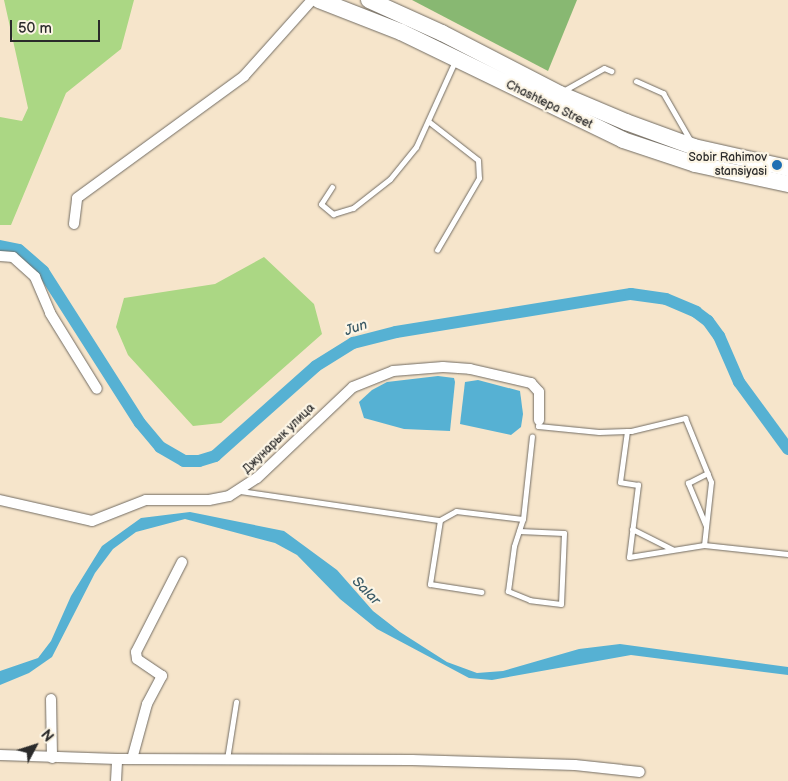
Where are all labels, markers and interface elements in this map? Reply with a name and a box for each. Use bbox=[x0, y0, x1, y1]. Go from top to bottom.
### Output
scale bar bbox=[12, 10, 102, 42]
text: 50 m bbox=[18, 19, 52, 38]
street label: Chashtepa Street bbox=[503, 78, 595, 132]
place label: Sobir Rahimov stansiyasi bbox=[689, 151, 767, 179]
marker: Sobir Rahimov stansiyasi bbox=[771, 159, 783, 171]
water label: Jun bbox=[342, 316, 370, 340]
street label: Джунарык улица bbox=[240, 401, 318, 477]
water label: Salar bbox=[348, 573, 384, 609]
north arrow bbox=[10, 721, 60, 771]
text: N bbox=[37, 727, 57, 746]

